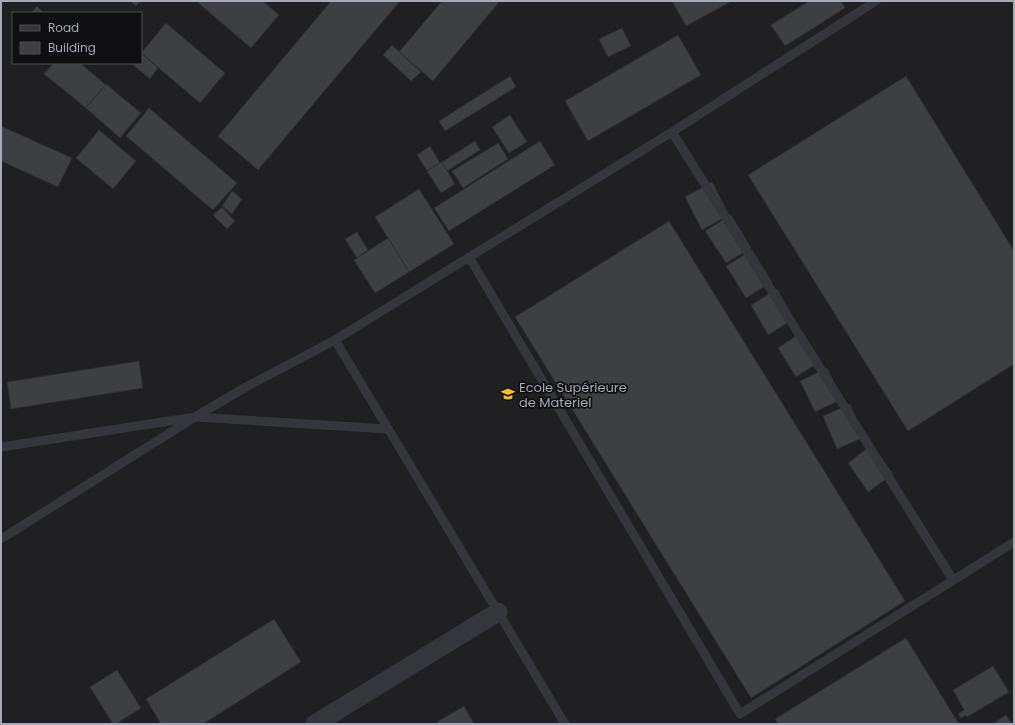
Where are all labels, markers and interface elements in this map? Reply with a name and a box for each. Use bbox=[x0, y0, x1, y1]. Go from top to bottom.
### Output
legend bbox=[12, 12, 142, 64]
text: Road bbox=[48, 19, 79, 36]
text: Building bbox=[48, 39, 96, 56]
place label: Ecole Supérieure de Materiel bbox=[519, 378, 627, 412]
school or university icon: Ecole Supérieure de Materiel bbox=[500, 386, 516, 402]

